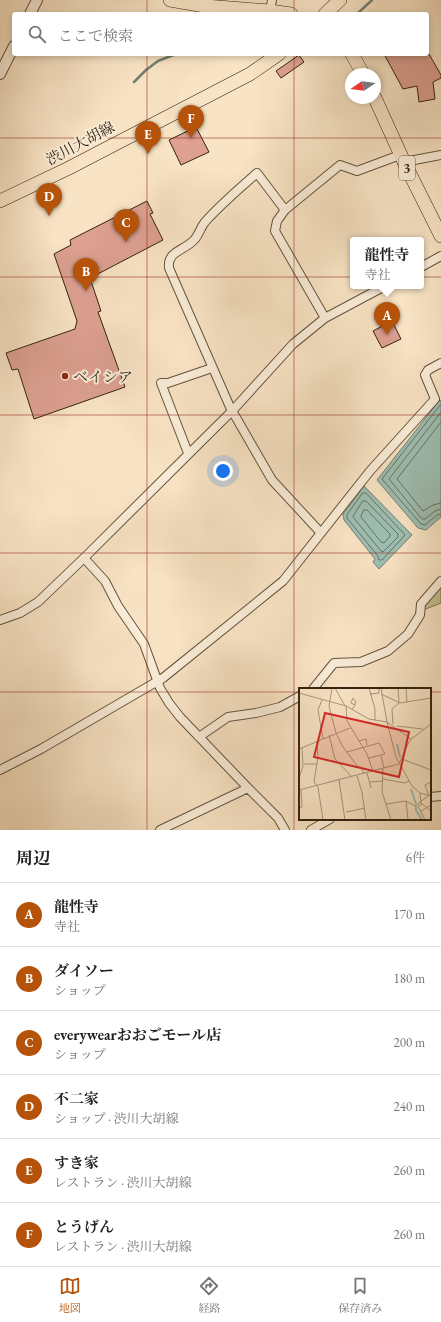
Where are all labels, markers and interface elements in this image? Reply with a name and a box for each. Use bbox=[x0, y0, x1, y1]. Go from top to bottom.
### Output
search box bbox=[12, 12, 429, 56]
icon: search bbox=[26, 23, 48, 45]
text: ここで検索 bbox=[58, 26, 133, 45]
north arrow bbox=[345, 68, 381, 104]
pin: F bbox=[178, 105, 204, 138]
street label: 渋川大胡線 bbox=[42, 117, 118, 169]
pin: E bbox=[135, 121, 161, 154]
road number: 3 bbox=[399, 156, 415, 180]
pin: D bbox=[36, 183, 62, 216]
pin: C bbox=[113, 209, 139, 242]
popup bbox=[350, 237, 424, 289]
text: 龍性寺 bbox=[364, 245, 410, 264]
pin: B bbox=[73, 258, 99, 291]
text: 寺社 bbox=[364, 266, 391, 283]
pin: A bbox=[374, 302, 400, 335]
place label: ベイシア bbox=[73, 367, 133, 386]
marker: ベイシア bbox=[60, 371, 70, 381]
your location bbox=[213, 461, 233, 481]
inset map bbox=[299, 688, 431, 820]
text: 周辺 bbox=[16, 847, 50, 869]
text: 6件 bbox=[406, 849, 425, 866]
text: 龍性寺 bbox=[54, 897, 99, 916]
text: A bbox=[24, 906, 34, 923]
text: 170 m bbox=[394, 906, 425, 923]
text: 寺社 bbox=[54, 918, 80, 935]
text: ダイソー bbox=[54, 961, 114, 980]
text: B bbox=[25, 970, 33, 987]
text: 180 m bbox=[394, 970, 425, 987]
text: ショップ bbox=[54, 982, 106, 999]
text: everywearおおごモール店 bbox=[54, 1025, 221, 1044]
text: C bbox=[24, 1034, 34, 1051]
text: 200 m bbox=[394, 1034, 425, 1051]
text: ショップ bbox=[54, 1046, 106, 1063]
text: 不二家 bbox=[54, 1089, 99, 1108]
text: D bbox=[24, 1098, 34, 1115]
text: 240 m bbox=[394, 1098, 425, 1115]
text: ショップ · 渋川大胡線 bbox=[54, 1110, 179, 1127]
text: すき家 bbox=[54, 1153, 99, 1172]
text: E bbox=[25, 1162, 33, 1179]
text: 260 m bbox=[394, 1162, 425, 1179]
text: レストラン · 渋川大胡線 bbox=[54, 1174, 191, 1191]
text: とうげん bbox=[54, 1217, 114, 1236]
text: F bbox=[25, 1226, 33, 1243]
text: 260 m bbox=[394, 1226, 425, 1243]
text: レストラン · 渋川大胡線 bbox=[54, 1238, 191, 1255]
tab: 地図 bbox=[59, 1275, 81, 1315]
tab: 経路 bbox=[198, 1275, 220, 1315]
tab: 保存済み bbox=[338, 1275, 382, 1315]

